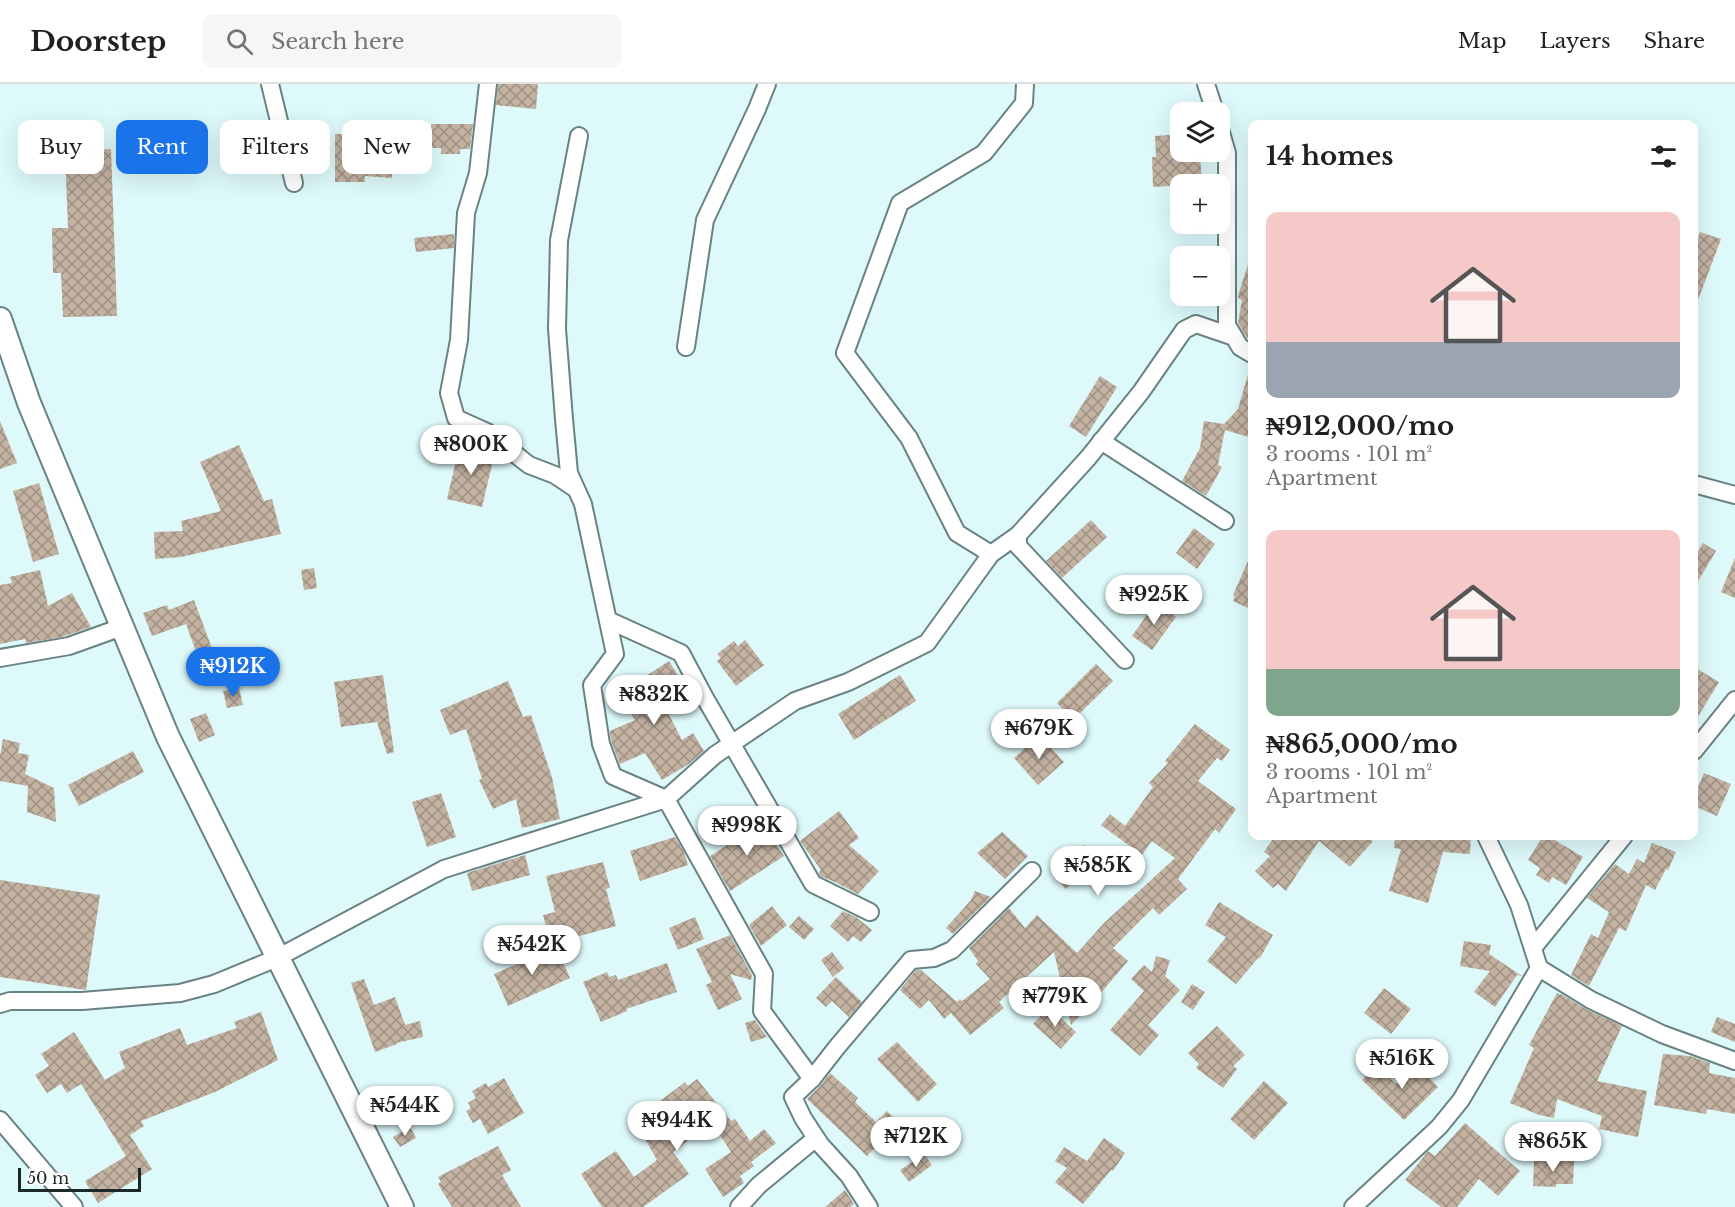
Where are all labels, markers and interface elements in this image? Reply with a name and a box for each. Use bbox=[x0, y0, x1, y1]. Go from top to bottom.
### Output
search box bbox=[202, 14, 622, 68]
text: Doorstep bbox=[30, 24, 166, 59]
icon: search bbox=[223, 25, 256, 58]
text: Search here bbox=[271, 28, 404, 55]
text: Map bbox=[1458, 28, 1507, 54]
text: Layers bbox=[1540, 28, 1611, 54]
text: Share bbox=[1644, 28, 1705, 54]
map controls bbox=[1170, 102, 1230, 306]
button: layers bbox=[1170, 102, 1230, 162]
chip: Buy bbox=[18, 120, 104, 174]
chip: Rent bbox=[116, 120, 208, 174]
chip: Filters bbox=[220, 120, 330, 174]
chip: New bbox=[342, 120, 432, 174]
text: 14 homes bbox=[1266, 140, 1393, 172]
icon: filters bbox=[1647, 140, 1680, 173]
button: + bbox=[1170, 174, 1230, 234]
button: − bbox=[1170, 246, 1230, 306]
icon: home bbox=[1419, 251, 1527, 359]
text: ₦912,000/mo bbox=[1266, 410, 1454, 442]
pin: ₦800K bbox=[429, 425, 513, 476]
text: ₦800K bbox=[434, 432, 508, 456]
text: 3 rooms · 101 m² bbox=[1266, 442, 1432, 466]
text: Apartment bbox=[1266, 466, 1377, 490]
icon: home bbox=[1419, 569, 1527, 677]
pin: ₦925K bbox=[1112, 575, 1196, 626]
text: ₦925K bbox=[1119, 582, 1189, 606]
pin: ₦912K bbox=[191, 647, 275, 698]
text: ₦912K bbox=[200, 654, 266, 678]
pin: ₦832K bbox=[612, 675, 696, 726]
text: ₦832K bbox=[619, 682, 689, 706]
pin: ₦679K bbox=[997, 709, 1081, 760]
text: ₦679K bbox=[1005, 716, 1073, 740]
text: ₦865,000/mo bbox=[1266, 728, 1458, 760]
text: 3 rooms · 101 m² bbox=[1266, 760, 1432, 784]
text: Apartment bbox=[1266, 784, 1377, 808]
pin: ₦998K bbox=[705, 806, 789, 857]
text: ₦998K bbox=[712, 813, 782, 837]
pin: ₦585K bbox=[1056, 846, 1140, 897]
text: ₦585K bbox=[1064, 853, 1132, 877]
pin: ₦542K bbox=[490, 925, 574, 976]
text: ₦542K bbox=[497, 932, 567, 956]
pin: ₦779K bbox=[1013, 977, 1097, 1028]
text: ₦779K bbox=[1022, 984, 1088, 1008]
pin: ₦516K bbox=[1360, 1039, 1444, 1090]
text: ₦516K bbox=[1370, 1046, 1434, 1070]
pin: ₦544K bbox=[363, 1086, 447, 1137]
text: ₦544K bbox=[370, 1093, 440, 1117]
pin: ₦944K bbox=[635, 1101, 719, 1152]
text: ₦944K bbox=[642, 1108, 712, 1132]
pin: ₦712K bbox=[874, 1117, 958, 1168]
pin: ₦865K bbox=[1511, 1122, 1595, 1173]
text: ₦712K bbox=[884, 1124, 948, 1148]
text: ₦865K bbox=[1519, 1129, 1587, 1153]
scale bar bbox=[18, 1165, 141, 1192]
text: 50 m bbox=[27, 1168, 69, 1188]

